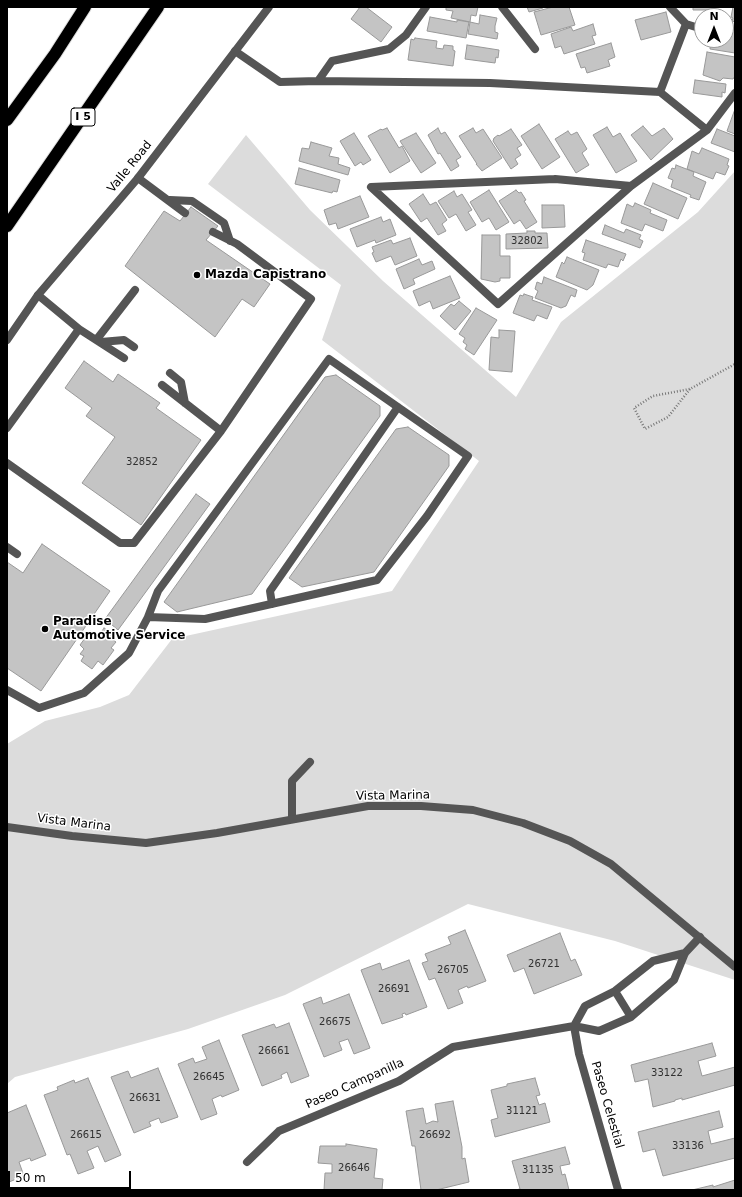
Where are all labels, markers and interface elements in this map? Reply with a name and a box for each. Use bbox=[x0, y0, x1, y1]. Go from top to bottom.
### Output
north arrow bbox=[694, 8, 734, 48]
text: N bbox=[709, 10, 719, 23]
road number: I 5 bbox=[71, 108, 95, 126]
street label: Valle Road bbox=[105, 138, 155, 196]
house number: 32802 bbox=[511, 235, 543, 247]
place label: Mazda Capistrano bbox=[205, 268, 326, 282]
marker: Mazda Capistrano bbox=[192, 270, 202, 280]
house number: 32852 bbox=[126, 456, 158, 468]
place label: Paradise Automotive Service bbox=[53, 615, 185, 643]
marker: Paradise Automotive Service bbox=[40, 624, 50, 634]
street label: Vista Marina bbox=[356, 788, 430, 804]
street label: Vista Marina bbox=[36, 811, 112, 835]
house number: 26721 bbox=[528, 958, 560, 970]
house number: 26705 bbox=[437, 964, 469, 976]
house number: 26691 bbox=[378, 983, 410, 995]
house number: 26675 bbox=[319, 1016, 351, 1028]
house number: 26661 bbox=[258, 1045, 290, 1057]
street label: Paseo Campanilla bbox=[304, 1056, 406, 1112]
street label: Paseo Celestial bbox=[588, 1060, 626, 1150]
house number: 33122 bbox=[651, 1067, 683, 1079]
house number: 26645 bbox=[193, 1071, 225, 1083]
house number: 26631 bbox=[129, 1092, 161, 1104]
house number: 31121 bbox=[506, 1105, 538, 1117]
house number: 26615 bbox=[70, 1129, 102, 1141]
house number: 26692 bbox=[419, 1129, 451, 1141]
house number: 33136 bbox=[672, 1140, 704, 1152]
house number: 26646 bbox=[338, 1162, 370, 1174]
scale bar bbox=[10, 1163, 133, 1189]
house number: 31135 bbox=[522, 1164, 554, 1176]
text: 50 m bbox=[15, 1171, 46, 1185]

